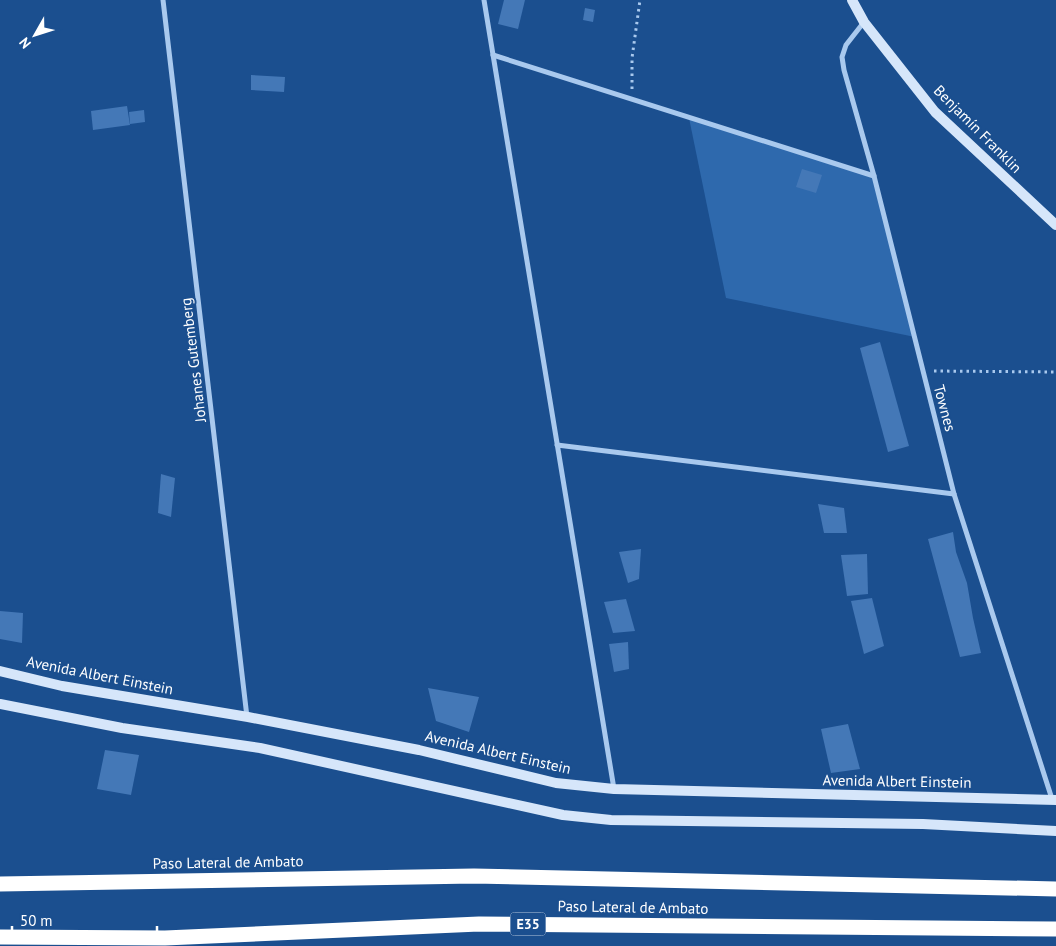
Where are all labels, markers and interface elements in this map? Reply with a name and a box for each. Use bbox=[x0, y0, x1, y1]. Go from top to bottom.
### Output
north arrow bbox=[10, 10, 60, 60]
text: N bbox=[15, 34, 35, 52]
street label: Benjamín Franklin bbox=[930, 81, 1026, 177]
street label: Johanes Gutemberg bbox=[176, 297, 210, 424]
street label: Townes bbox=[930, 383, 960, 433]
street label: Avenida Albert Einstein bbox=[25, 651, 175, 699]
street label: Avenida Albert Einstein bbox=[423, 726, 573, 778]
street label: Avenida Albert Einstein bbox=[822, 770, 972, 792]
street label: Paso Lateral de Ambato bbox=[152, 851, 304, 873]
street label: Paso Lateral de Ambato bbox=[557, 896, 709, 918]
scale bar bbox=[12, 904, 158, 936]
text: 50 m bbox=[20, 911, 53, 930]
road number: E35 bbox=[510, 912, 546, 936]

